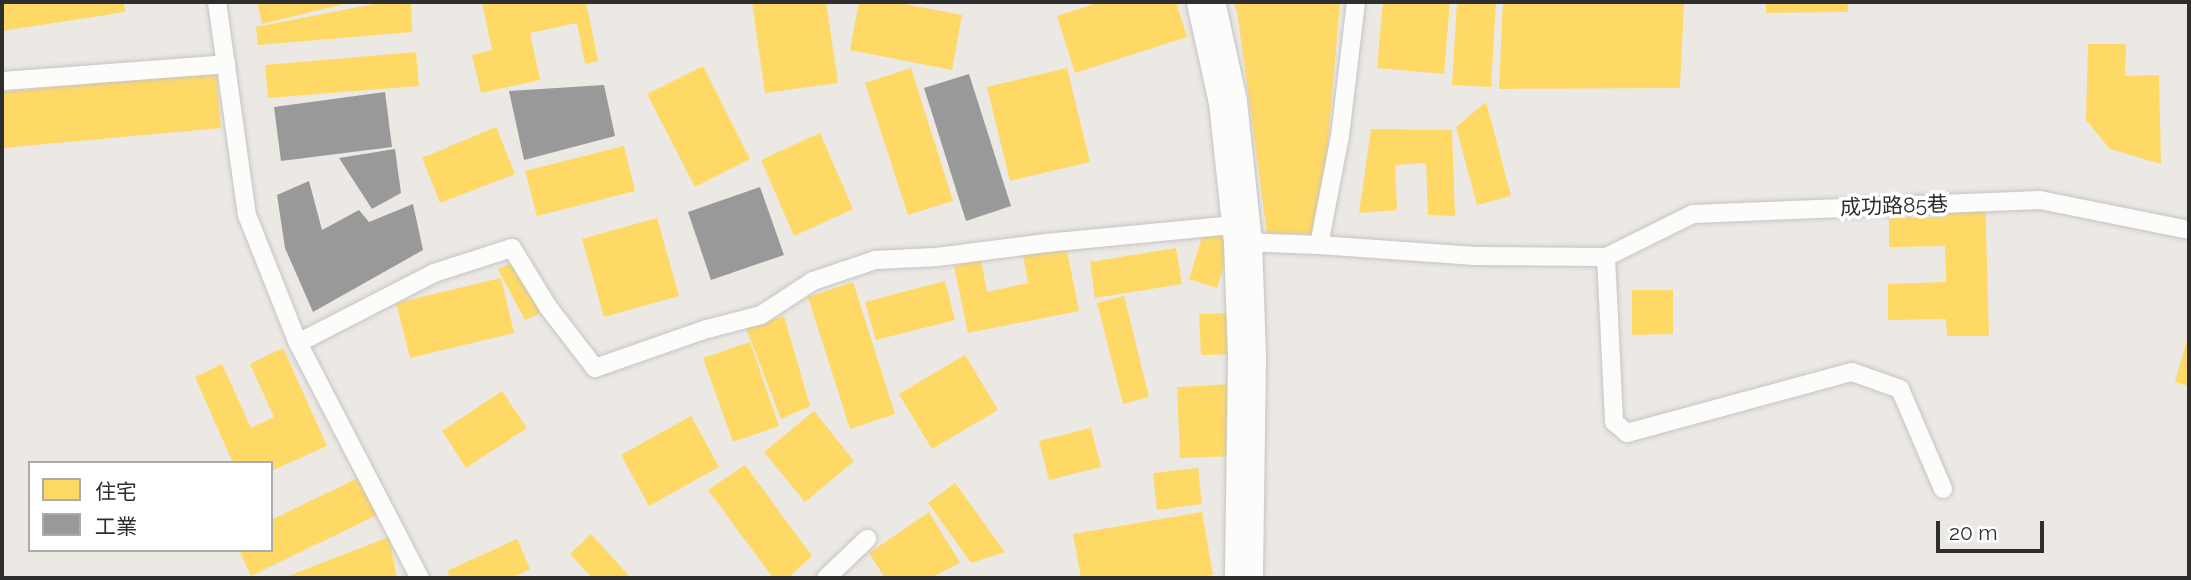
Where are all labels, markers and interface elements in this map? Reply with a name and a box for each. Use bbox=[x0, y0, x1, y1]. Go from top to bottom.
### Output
street label: 成功路85巷 bbox=[1840, 192, 1948, 220]
legend bbox=[28, 461, 273, 552]
text: 住宅 bbox=[95, 479, 137, 504]
scale bar bbox=[1939, 506, 2048, 550]
text: 工業 bbox=[95, 514, 137, 539]
text: 20 m bbox=[1949, 520, 1997, 545]

